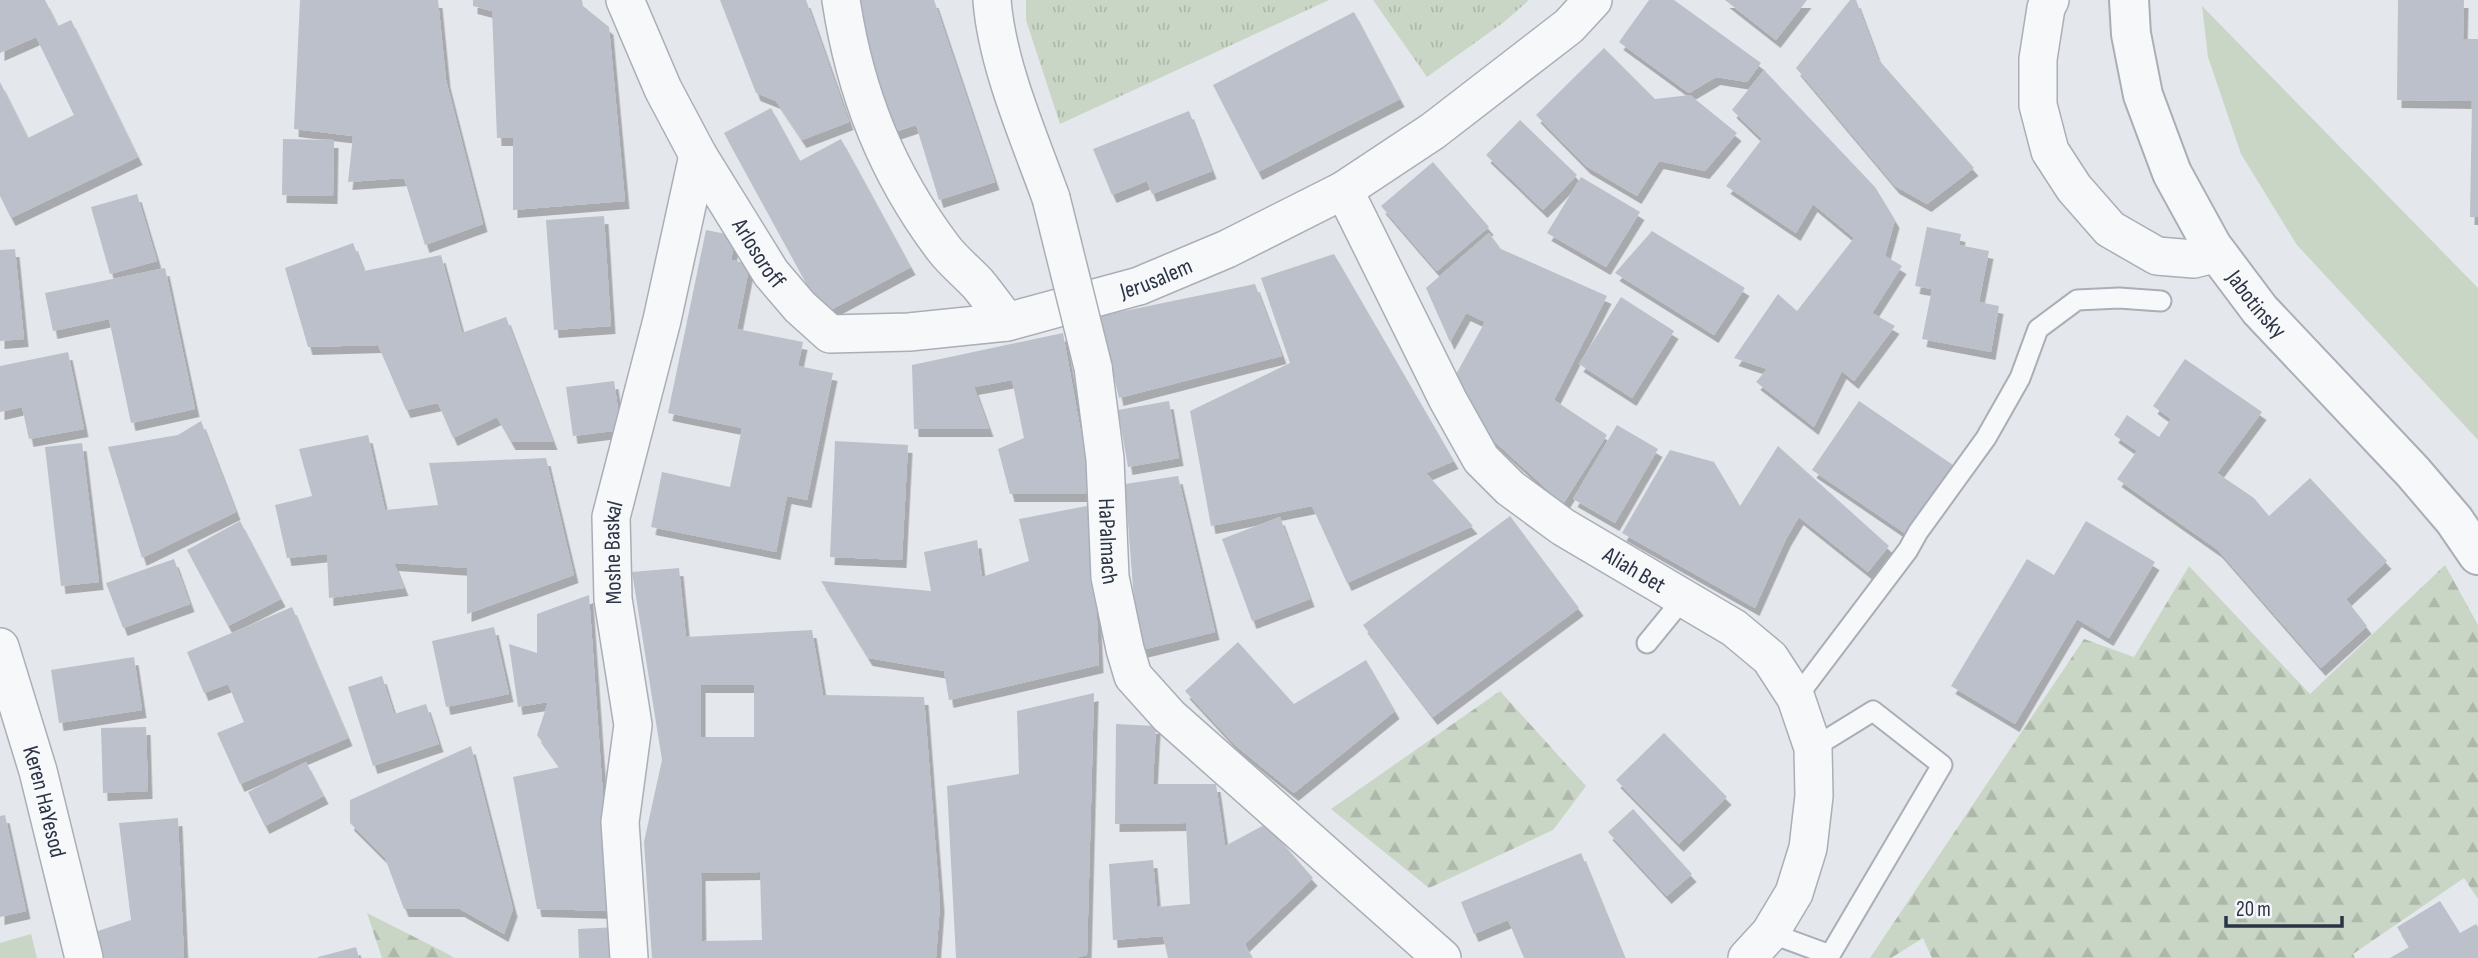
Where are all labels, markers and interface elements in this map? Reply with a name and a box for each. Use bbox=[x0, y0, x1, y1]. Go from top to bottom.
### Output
street label: Arlosoroff bbox=[725, 213, 791, 295]
street label: Jerusalem bbox=[1116, 252, 1197, 306]
street label: Jabotinsky bbox=[2219, 264, 2292, 345]
street label: Moshe Baskal bbox=[598, 498, 630, 605]
street label: HaPalmach bbox=[1092, 498, 1124, 587]
street label: Aliah Bet bbox=[1597, 540, 1671, 600]
street label: Keren HaYesod bbox=[16, 743, 72, 860]
scale bar bbox=[2226, 884, 2342, 928]
text: 20 m bbox=[2236, 897, 2271, 922]

